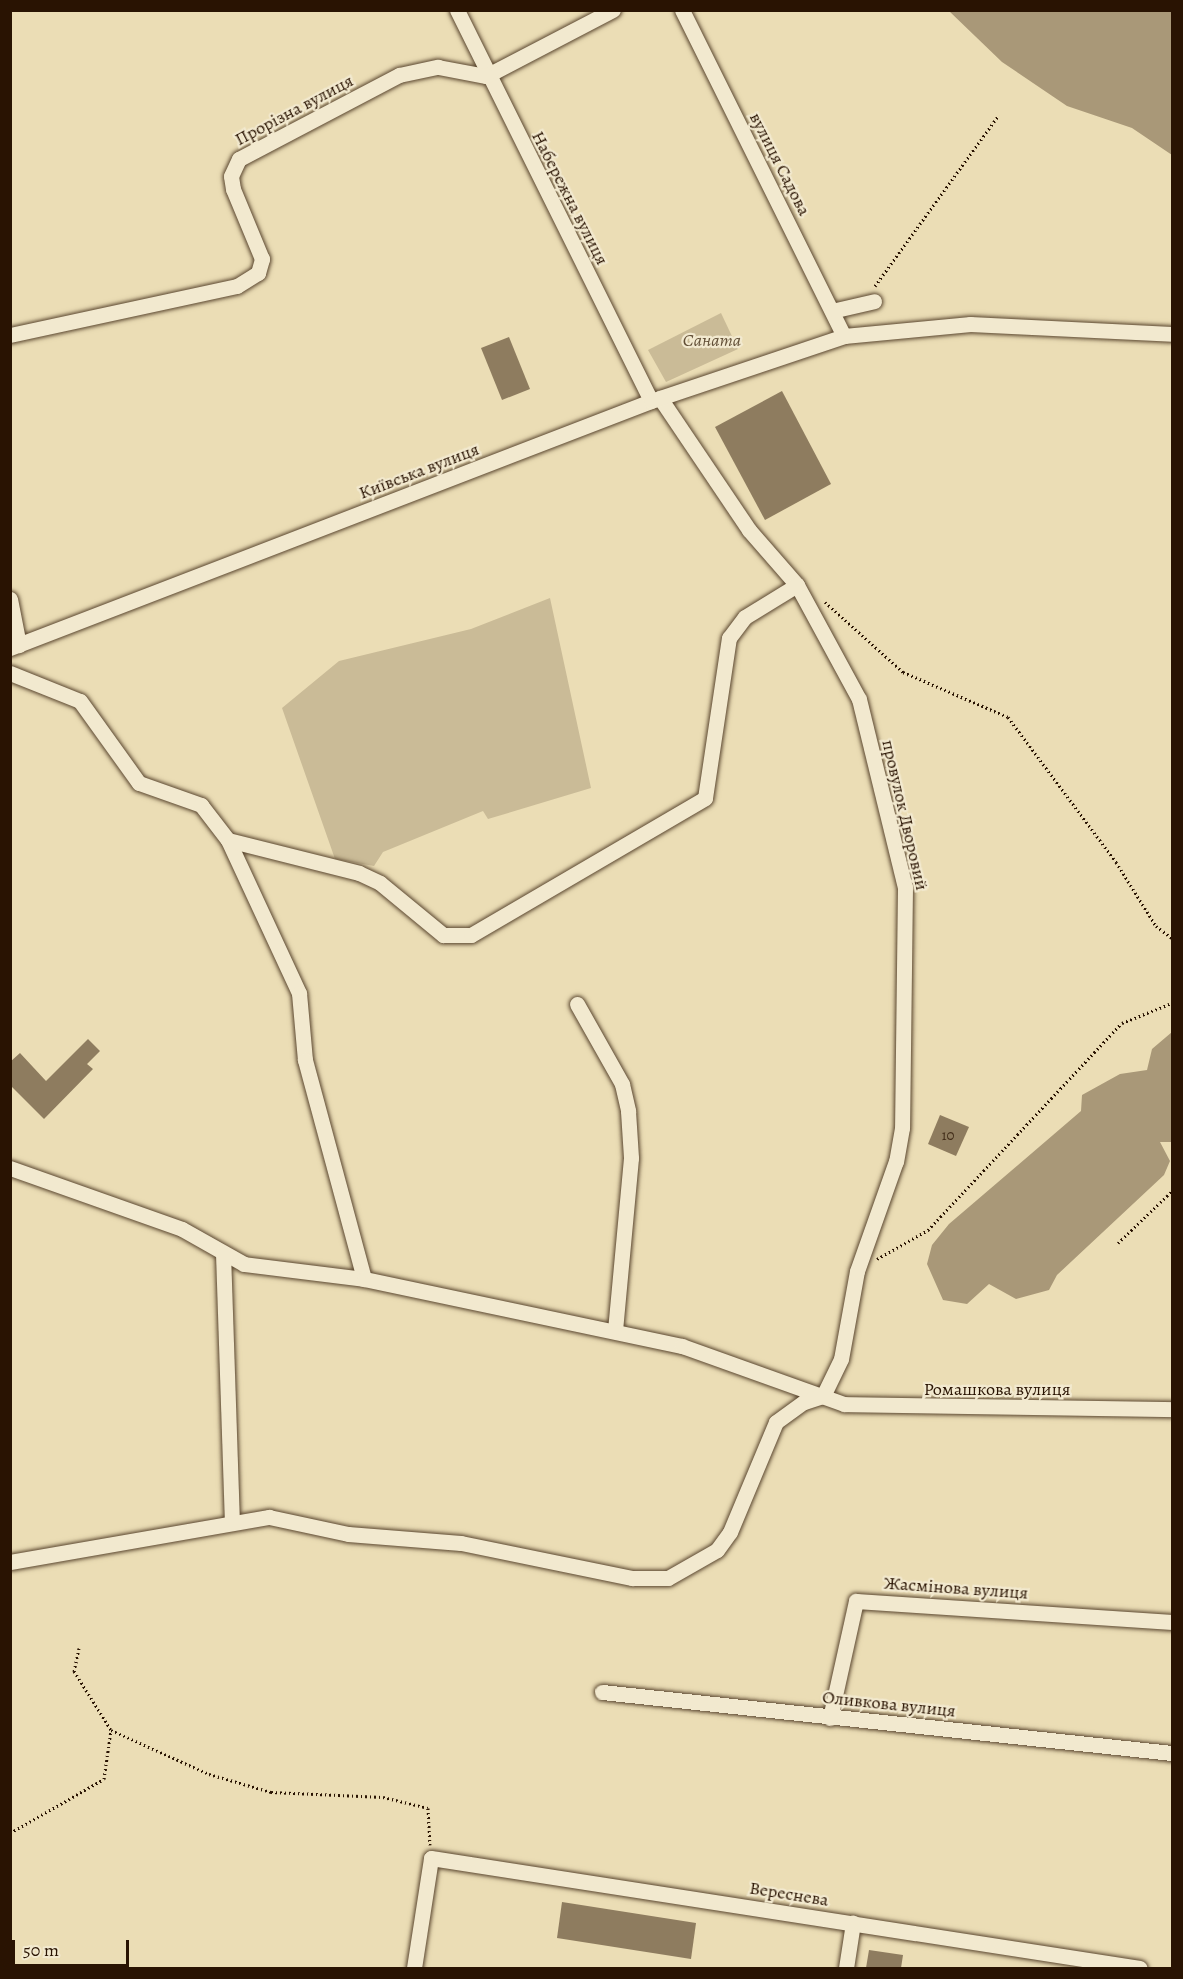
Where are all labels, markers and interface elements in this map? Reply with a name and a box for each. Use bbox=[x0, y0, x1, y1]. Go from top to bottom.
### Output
street label: Прорізна вулиця bbox=[231, 70, 357, 150]
street label: вулиця Садова bbox=[745, 109, 815, 219]
street label: Набережна вулиця bbox=[527, 127, 613, 269]
park label: Саната bbox=[683, 329, 741, 351]
street label: Київська вулиця bbox=[356, 438, 482, 504]
street label: провулок Дворовий bbox=[877, 738, 933, 892]
house number: 10 bbox=[941, 1127, 955, 1145]
street label: Ромашкова вулиця bbox=[924, 1378, 1070, 1400]
street label: Жасмінова вулиця bbox=[883, 1572, 1029, 1604]
street label: Оливкова вулиця bbox=[821, 1686, 957, 1722]
street label: Вереснева bbox=[748, 1877, 830, 1911]
scale bar bbox=[15, 1928, 132, 1966]
text: 50 m bbox=[23, 1938, 59, 1962]

